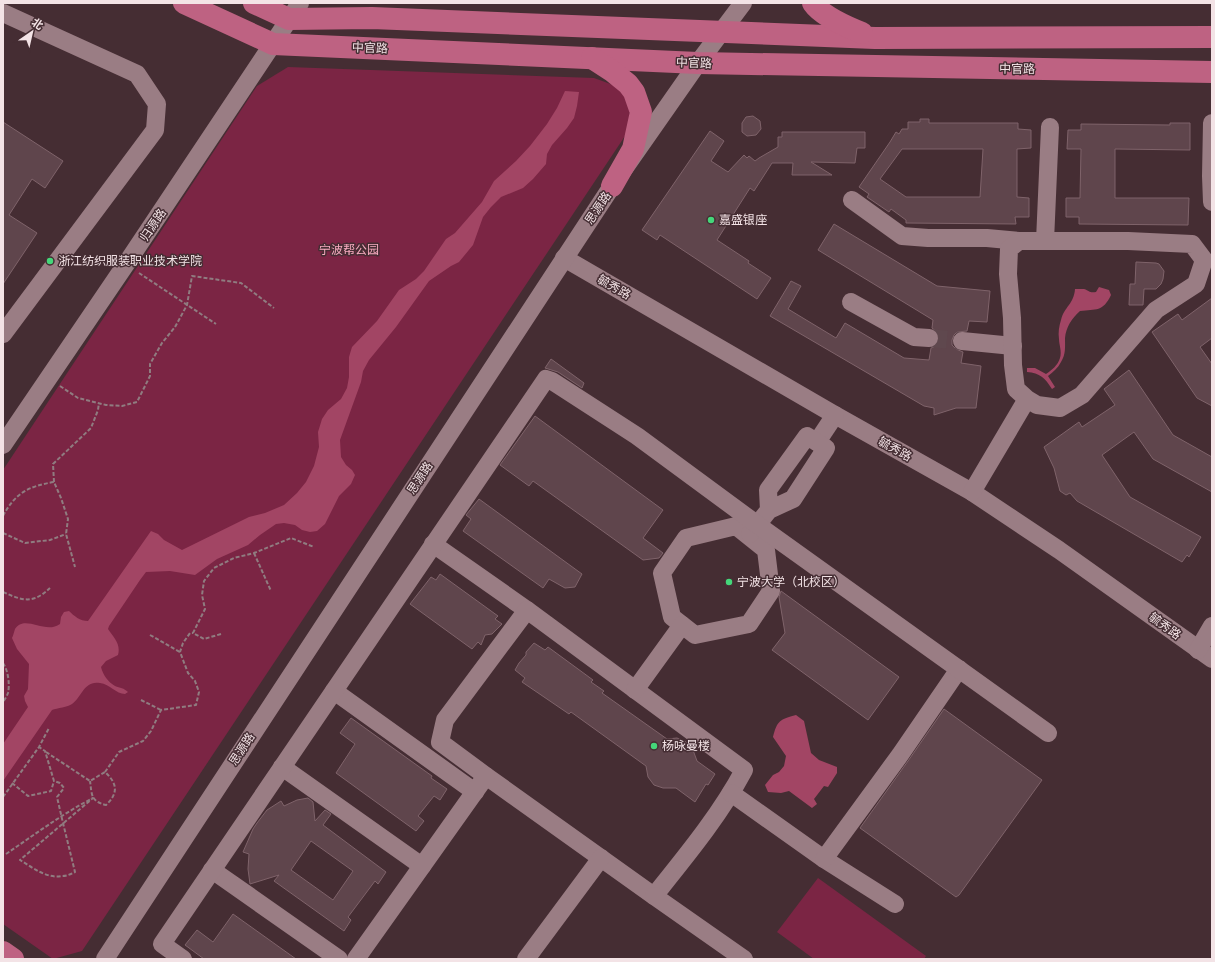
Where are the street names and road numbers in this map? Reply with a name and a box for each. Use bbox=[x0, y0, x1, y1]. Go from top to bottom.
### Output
street label: 中官路 bbox=[352, 40, 388, 56]
street label: 中官路 bbox=[676, 55, 712, 71]
street label: 中官路 bbox=[999, 62, 1035, 76]
street label: 思源路 bbox=[582, 189, 614, 227]
street label: 归源路 bbox=[137, 206, 169, 244]
street label: 毓秀路 bbox=[595, 272, 633, 302]
street label: 毓秀路 bbox=[876, 434, 914, 464]
street label: 思源路 bbox=[404, 459, 436, 497]
street label: 毓秀路 bbox=[1146, 610, 1184, 642]
street label: 思源路 bbox=[226, 730, 258, 768]

